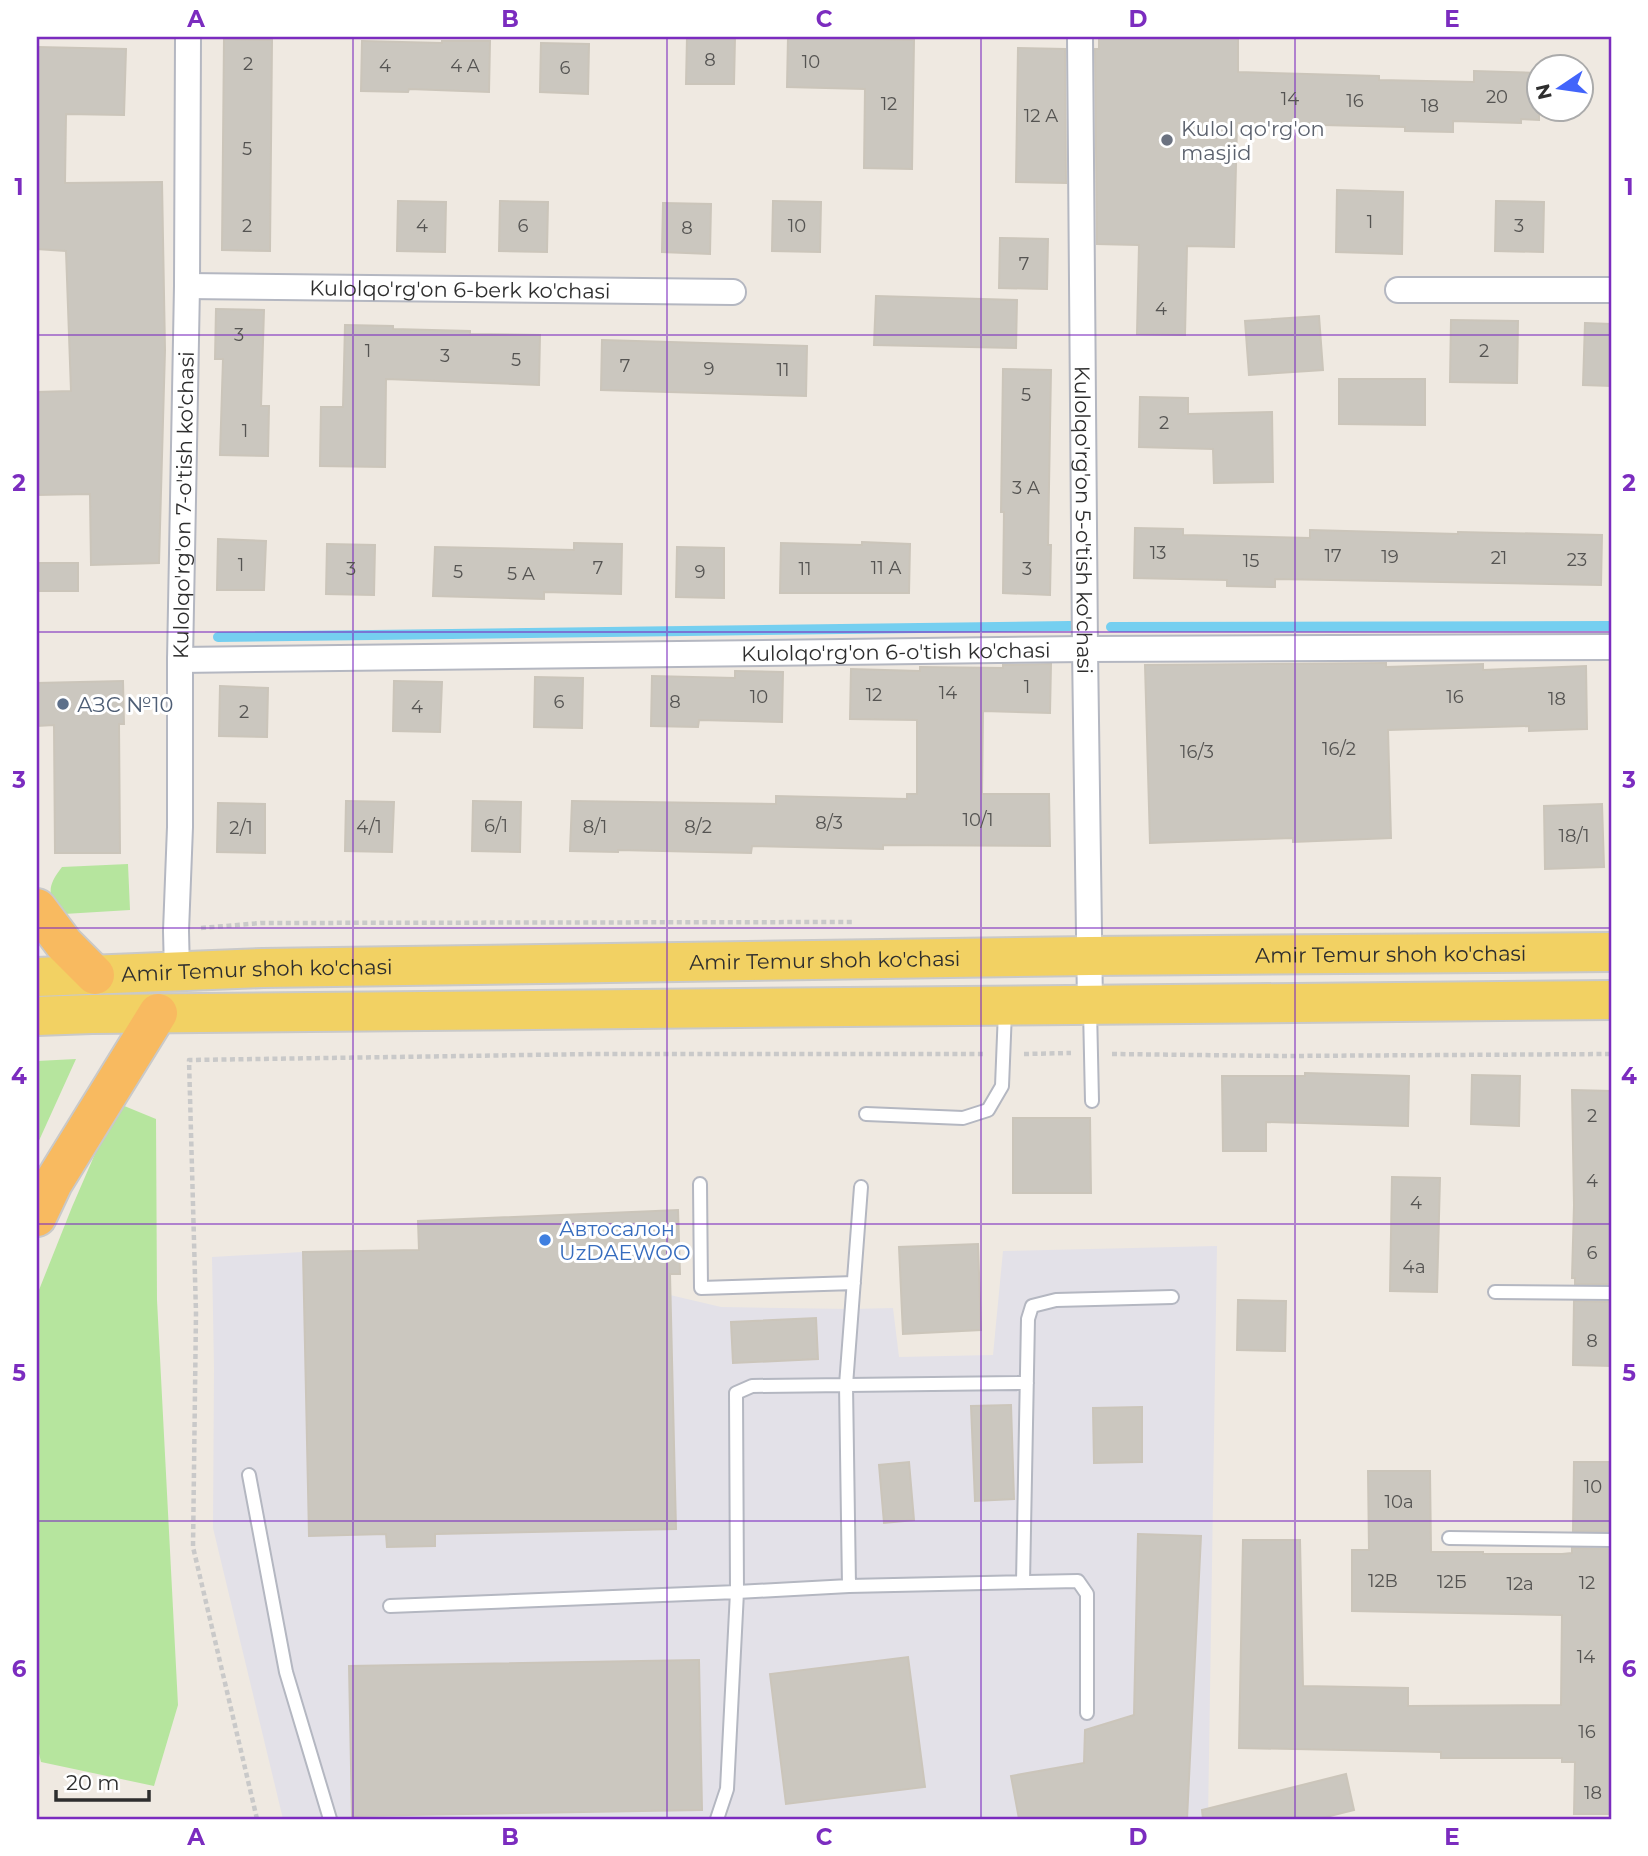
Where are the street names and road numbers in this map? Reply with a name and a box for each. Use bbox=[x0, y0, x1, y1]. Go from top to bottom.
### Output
street label: Kulolqo'rg'on 6-berk ko'chasi bbox=[309, 275, 611, 303]
street label: Kulolqo'rg'on 7-o'tish ko'chasi bbox=[168, 351, 198, 659]
street label: Kulolqo'rg'on 5-o'tish ko'chasi bbox=[1070, 366, 1098, 674]
street label: Kulolqo'rg'on 6-o'tish ko'chasi bbox=[741, 637, 1051, 666]
street label: Amir Temur shoh ko'chasi bbox=[1255, 940, 1526, 967]
street label: Amir Temur shoh ko'chasi bbox=[689, 945, 961, 974]
street label: Amir Temur shoh ko'chasi bbox=[121, 954, 393, 986]

